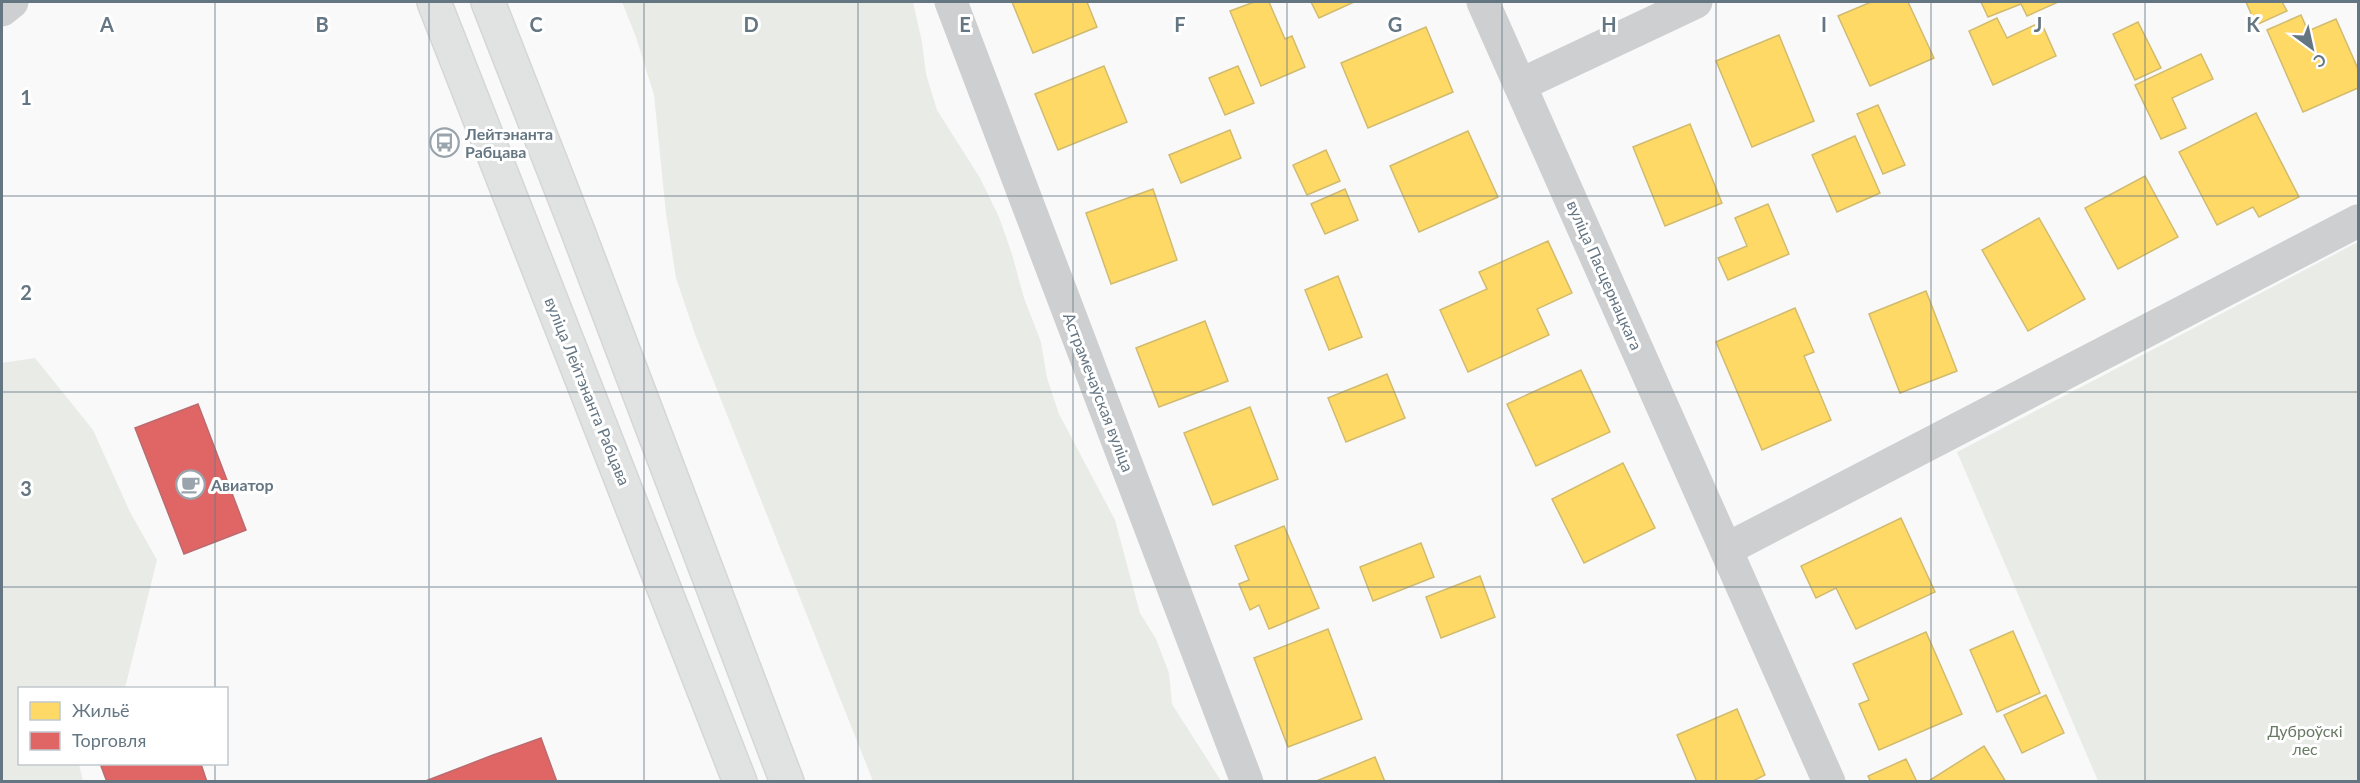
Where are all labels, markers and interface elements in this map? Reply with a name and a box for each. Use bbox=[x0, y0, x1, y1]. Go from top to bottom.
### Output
text: A bbox=[99, 12, 114, 36]
text: B bbox=[315, 12, 329, 36]
text: C bbox=[529, 12, 543, 36]
text: D bbox=[743, 12, 759, 36]
text: E bbox=[959, 12, 971, 36]
text: F bbox=[1174, 12, 1186, 36]
text: G bbox=[1388, 12, 1402, 36]
text: H bbox=[1601, 12, 1617, 36]
text: I bbox=[1821, 12, 1827, 36]
text: J bbox=[2034, 12, 2042, 36]
text: K bbox=[2246, 12, 2260, 36]
north arrow bbox=[2282, 18, 2342, 78]
text: С bbox=[2310, 50, 2330, 72]
text: 1 bbox=[20, 85, 32, 109]
place label: Лейтэнанта Рабцава bbox=[464, 124, 553, 161]
bus stop icon: Лейтэнанта Рабцава bbox=[428, 126, 460, 158]
street label: вуліца Пасцернацкага bbox=[1563, 197, 1647, 353]
text: 2 bbox=[20, 280, 32, 304]
street label: вуліца Лейтэнанта Рабцава bbox=[542, 294, 634, 488]
street label: Астрамечаўская вуліца bbox=[1060, 310, 1138, 474]
cafe icon: Авиатор bbox=[174, 468, 206, 500]
place label: Авиатор bbox=[210, 475, 274, 494]
text: 3 bbox=[20, 476, 32, 500]
legend bbox=[18, 687, 228, 765]
text: Жильё bbox=[72, 699, 130, 721]
park label: Дуброўскі лес bbox=[2268, 721, 2343, 758]
text: Торговля bbox=[72, 729, 146, 751]

